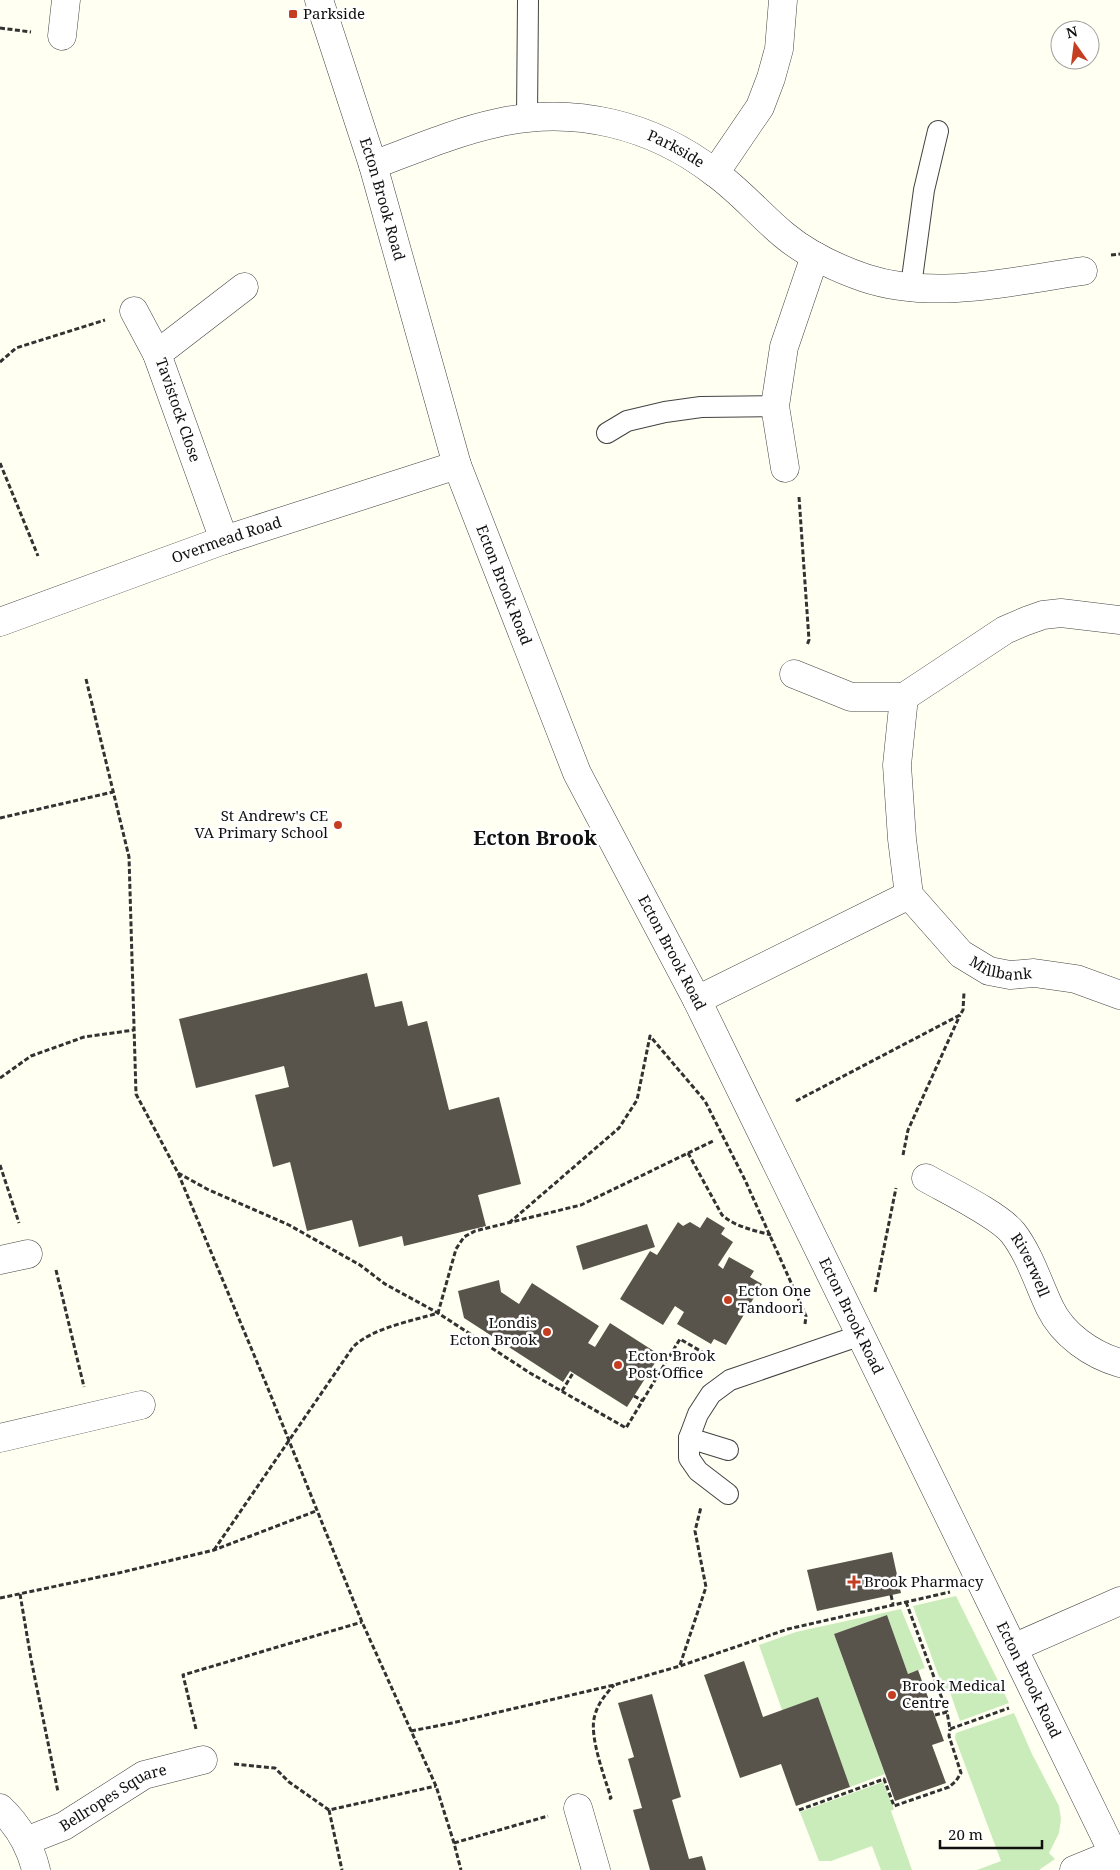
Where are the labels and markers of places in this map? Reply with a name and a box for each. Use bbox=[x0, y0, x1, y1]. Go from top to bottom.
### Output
place label: Parkside bbox=[303, 3, 365, 23]
marker: Parkside bbox=[287, 8, 299, 20]
place label: St Andrew's CE VA Primary School bbox=[195, 805, 328, 842]
marker: St Andrew's CE VA Primary School bbox=[332, 819, 344, 831]
place label: Ecton One Tandoori bbox=[738, 1280, 811, 1317]
marker: Ecton One Tandoori bbox=[722, 1294, 734, 1306]
place label: Londis Ecton Brook bbox=[450, 1312, 537, 1349]
marker: Londis Ecton Brook bbox=[541, 1326, 553, 1338]
place label: Ecton Brook Post Office bbox=[628, 1345, 715, 1382]
marker: Ecton Brook Post Office bbox=[612, 1359, 624, 1371]
place label: Brook Pharmacy bbox=[864, 1571, 984, 1591]
marker: Brook Pharmacy bbox=[848, 1576, 860, 1588]
place label: Brook Medical Centre bbox=[902, 1675, 1006, 1712]
marker: Brook Medical Centre bbox=[886, 1689, 898, 1701]

